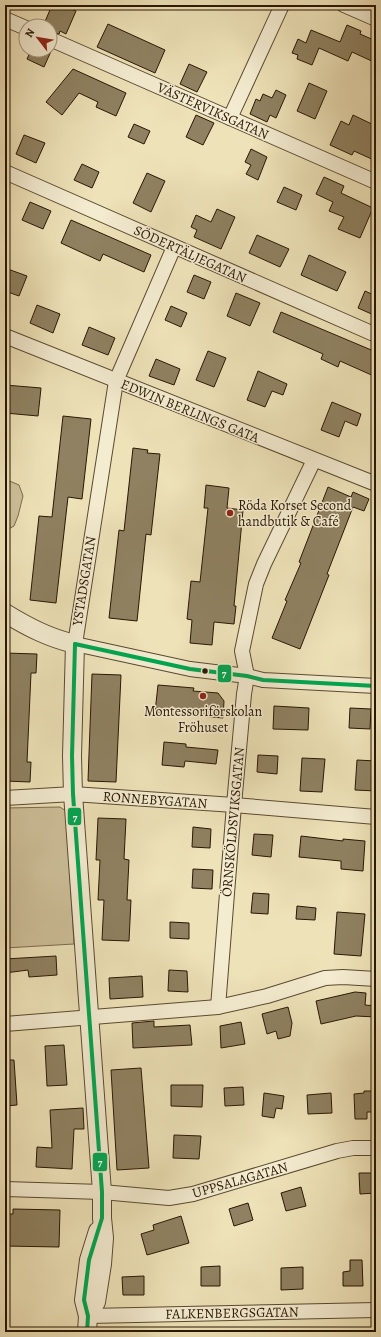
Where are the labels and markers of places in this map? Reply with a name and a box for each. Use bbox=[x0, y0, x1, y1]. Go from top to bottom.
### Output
place label: Röda Korset Second handbutik & Café bbox=[238, 496, 352, 531]
marker: Röda Korset Second handbutik & Café bbox=[225, 508, 235, 518]
unlabelled marker bbox=[200, 666, 210, 676]
marker: Montessoriförskolan Fröhuset bbox=[198, 691, 208, 701]
place label: Montessoriförskolan Fröhuset bbox=[144, 702, 262, 737]

